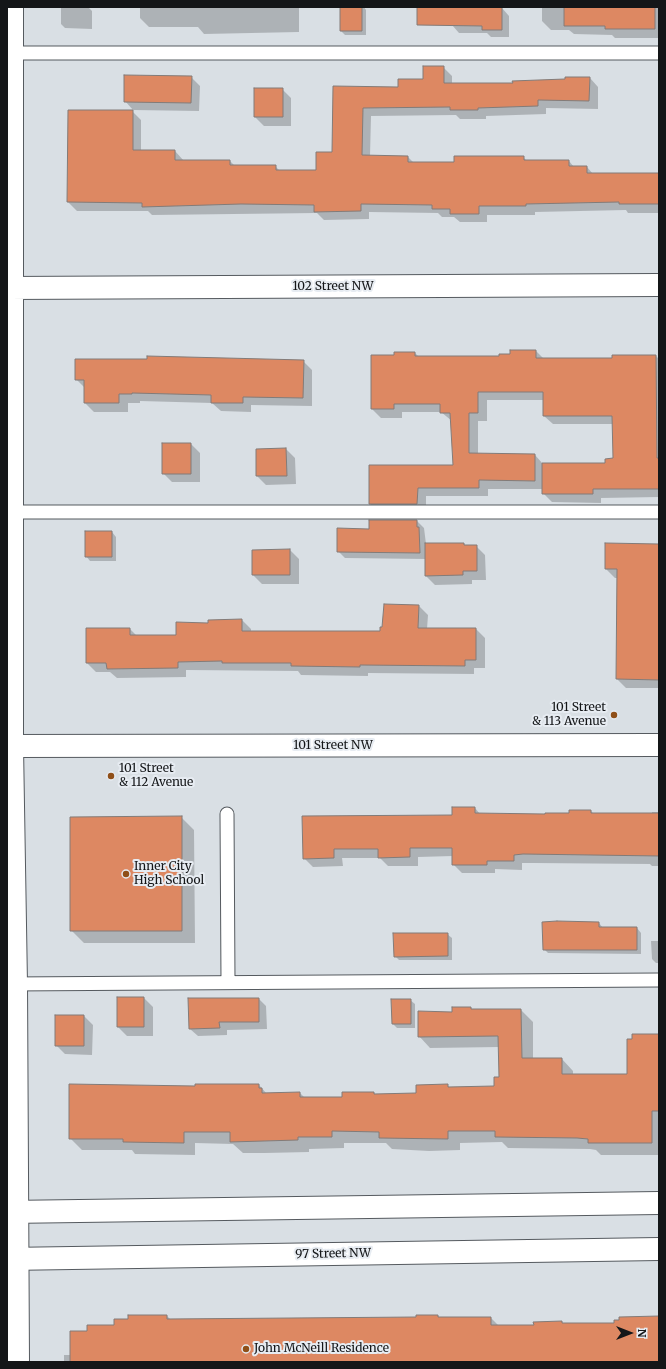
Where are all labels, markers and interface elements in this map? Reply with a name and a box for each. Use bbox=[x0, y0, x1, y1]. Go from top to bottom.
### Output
street label: 102 Street NW bbox=[292, 280, 374, 294]
place label: 101 Street & 113 Avenue bbox=[532, 701, 606, 729]
marker: 101 Street & 113 Avenue bbox=[609, 710, 619, 720]
street label: 101 Street NW bbox=[293, 739, 373, 753]
place label: 101 Street & 112 Avenue bbox=[119, 762, 193, 790]
marker: 101 Street & 112 Avenue bbox=[106, 771, 116, 781]
place label: Inner City High School bbox=[134, 860, 204, 888]
marker: Inner City High School bbox=[121, 869, 131, 879]
street label: 97 Street NW bbox=[295, 1246, 371, 1262]
north arrow bbox=[610, 1313, 650, 1353]
text: N bbox=[635, 1329, 649, 1337]
place label: John McNeill Residence bbox=[254, 1342, 389, 1356]
marker: John McNeill Residence bbox=[241, 1344, 251, 1354]

